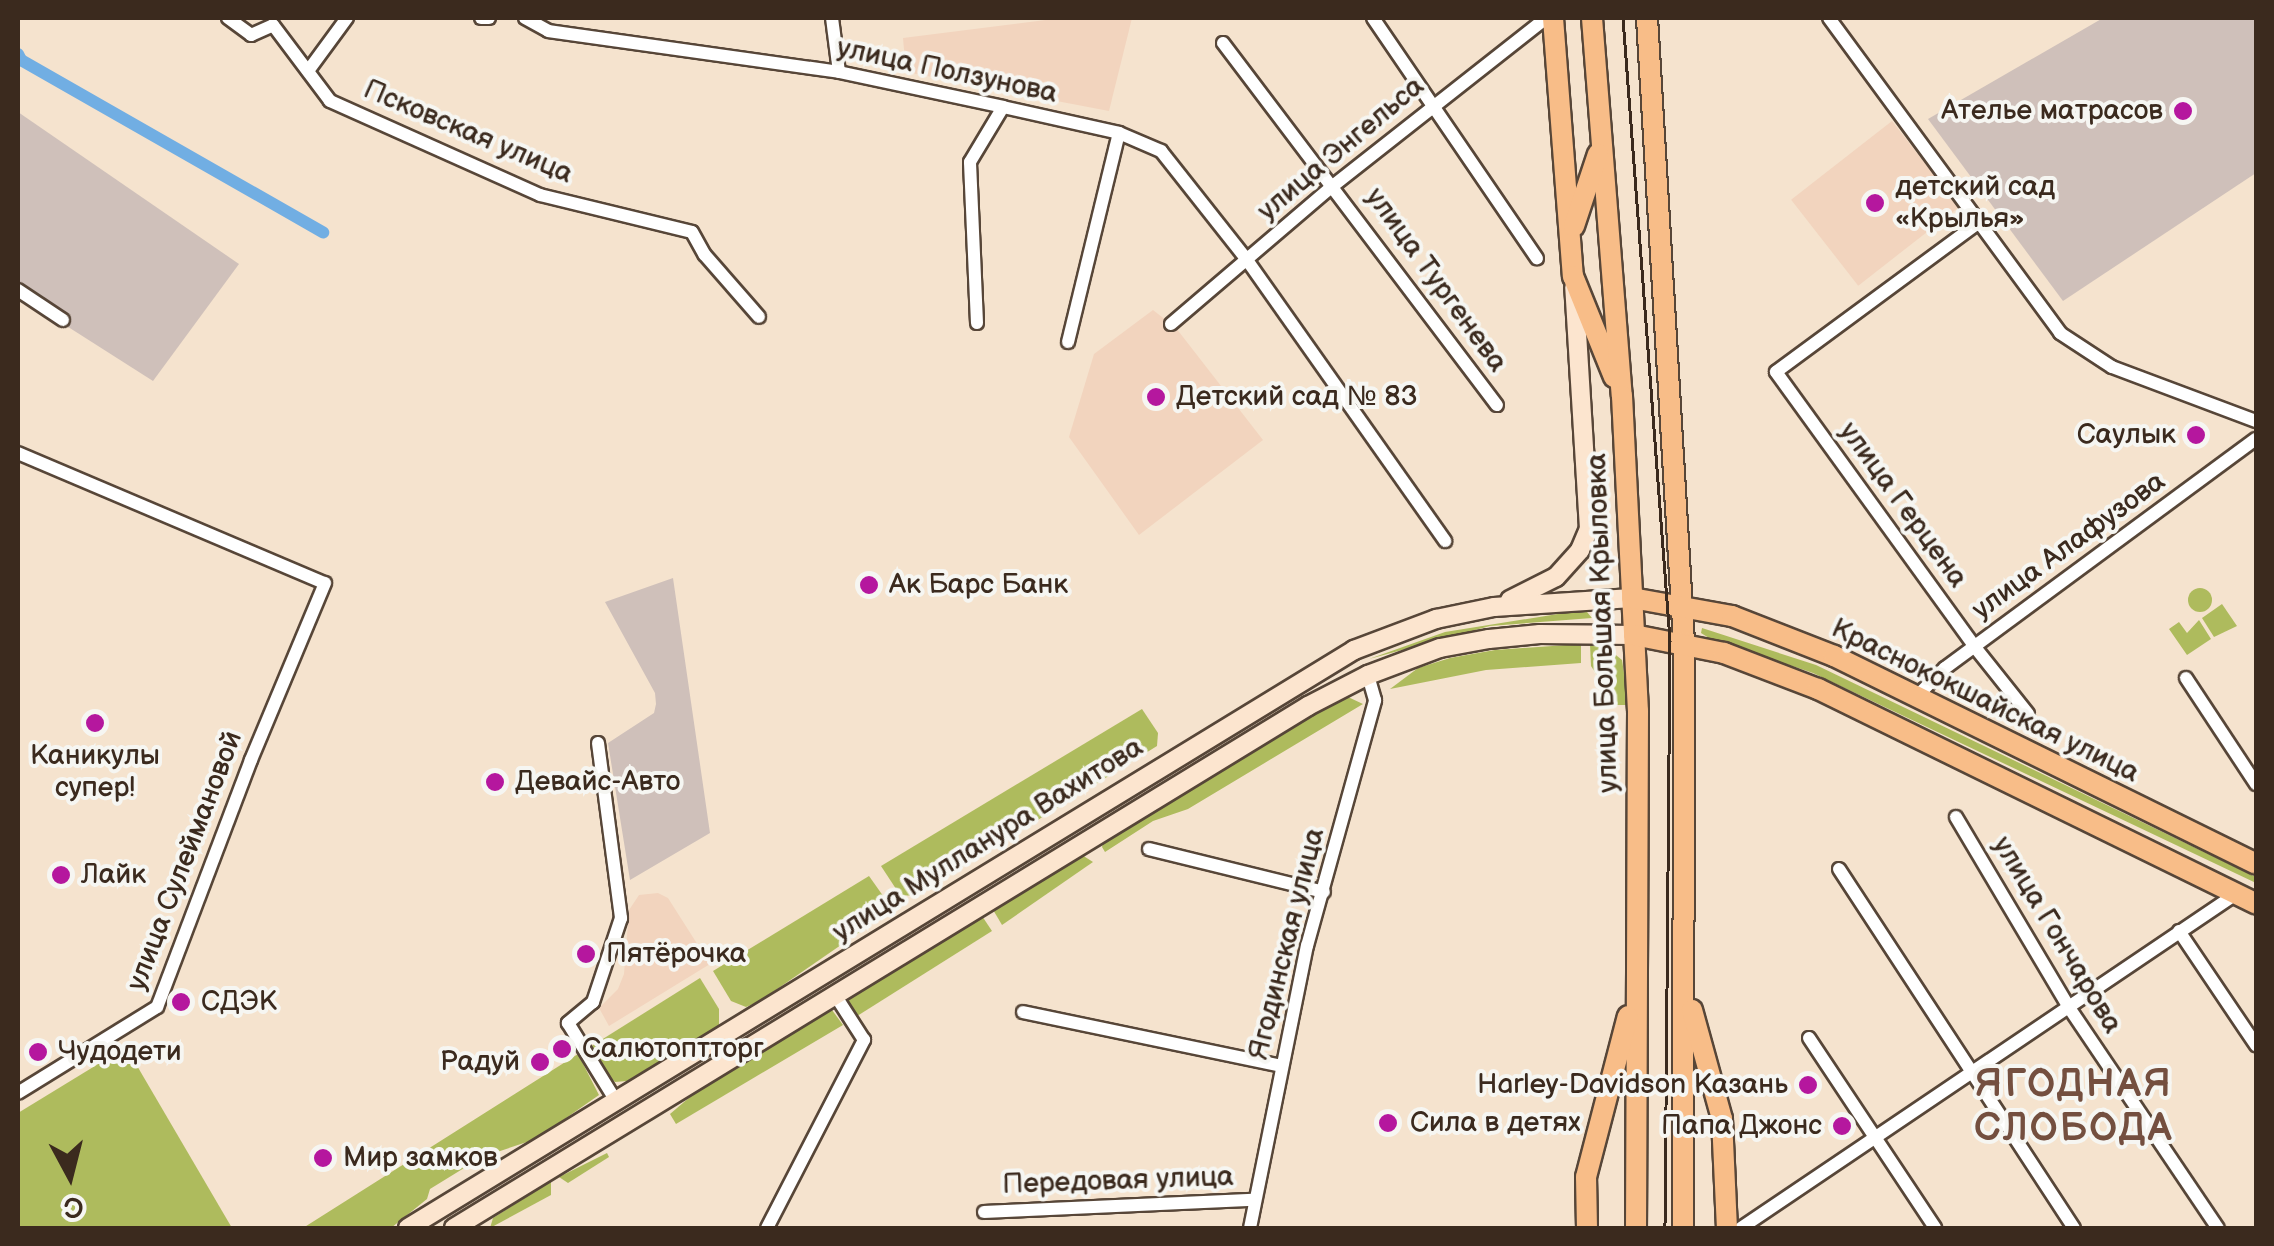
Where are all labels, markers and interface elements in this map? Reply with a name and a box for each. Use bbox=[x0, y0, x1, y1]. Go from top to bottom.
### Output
street label: улица Ползунова bbox=[834, 31, 1060, 111]
street label: улица Энгельса bbox=[1251, 70, 1431, 228]
street label: Псковская улица bbox=[358, 73, 578, 191]
place label: Ателье матрасов bbox=[1941, 94, 2163, 128]
marker: Ателье матрасов bbox=[2172, 100, 2194, 122]
place label: детский сад «Крылья» bbox=[1895, 170, 2055, 236]
street label: улица Тургенева bbox=[1358, 181, 1514, 379]
marker: детский сад «Крылья» bbox=[1864, 192, 1886, 214]
place label: Детский сад № 83 bbox=[1176, 380, 1418, 414]
marker: Детский сад № 83 bbox=[1145, 386, 1167, 408]
street label: улица Герцена bbox=[1832, 416, 1974, 594]
place label: Саулык bbox=[2077, 418, 2176, 452]
marker: Саулык bbox=[2185, 424, 2207, 446]
street label: улица Большая Крыловка bbox=[1580, 453, 1626, 793]
street label: улица Алафузова bbox=[1966, 465, 2172, 627]
place label: Ак Барс Банк bbox=[889, 568, 1068, 602]
marker: Ак Барс Банк bbox=[858, 574, 880, 596]
street label: Краснококшайская улица bbox=[1826, 612, 2144, 790]
marker: Каникулы супер! bbox=[84, 712, 106, 734]
street label: улица Сулеймановой bbox=[120, 727, 250, 995]
street label: улица Мулланура Вахитова bbox=[827, 731, 1149, 949]
place label: Каникулы супер! bbox=[30, 739, 160, 805]
place label: Девайс-Авто bbox=[515, 765, 680, 799]
marker: Девайс-Авто bbox=[484, 771, 506, 793]
street label: Ягодинская улица bbox=[1242, 825, 1332, 1063]
street label: улица Гончарова bbox=[1985, 831, 2129, 1039]
place label: Лайк bbox=[81, 858, 146, 892]
marker: Лайк bbox=[50, 864, 72, 886]
place label: Пятёрочка bbox=[606, 937, 746, 971]
marker: Пятёрочка bbox=[575, 943, 597, 965]
place label: СДЭК bbox=[201, 985, 277, 1019]
marker: СДЭК bbox=[170, 991, 192, 1013]
place label: Салютоптторг bbox=[582, 1032, 764, 1066]
place label: Чудодети bbox=[58, 1035, 182, 1069]
marker: Салютоптторг bbox=[551, 1038, 573, 1060]
marker: Чудодети bbox=[27, 1041, 49, 1063]
place label: Радуй bbox=[440, 1045, 520, 1079]
marker: Радуй bbox=[529, 1051, 551, 1073]
district label: ЯГОДНАЯ СЛОБОДА bbox=[1974, 1062, 2174, 1152]
place label: Harley-Davidson Казань bbox=[1477, 1068, 1788, 1102]
marker: Harley-Davidson Казань bbox=[1797, 1074, 1819, 1096]
place label: Сила в детях bbox=[1410, 1106, 1581, 1140]
place label: Папа Джонс bbox=[1661, 1109, 1822, 1143]
marker: Сила в детях bbox=[1375, 1110, 1401, 1136]
marker: Папа Джонс bbox=[1831, 1115, 1853, 1137]
north arrow bbox=[20, 1126, 120, 1226]
place label: Мир замков bbox=[343, 1141, 498, 1175]
marker: Мир замков bbox=[312, 1147, 334, 1169]
street label: Передовая улица bbox=[1002, 1160, 1234, 1202]
text: С bbox=[62, 1189, 85, 1224]

